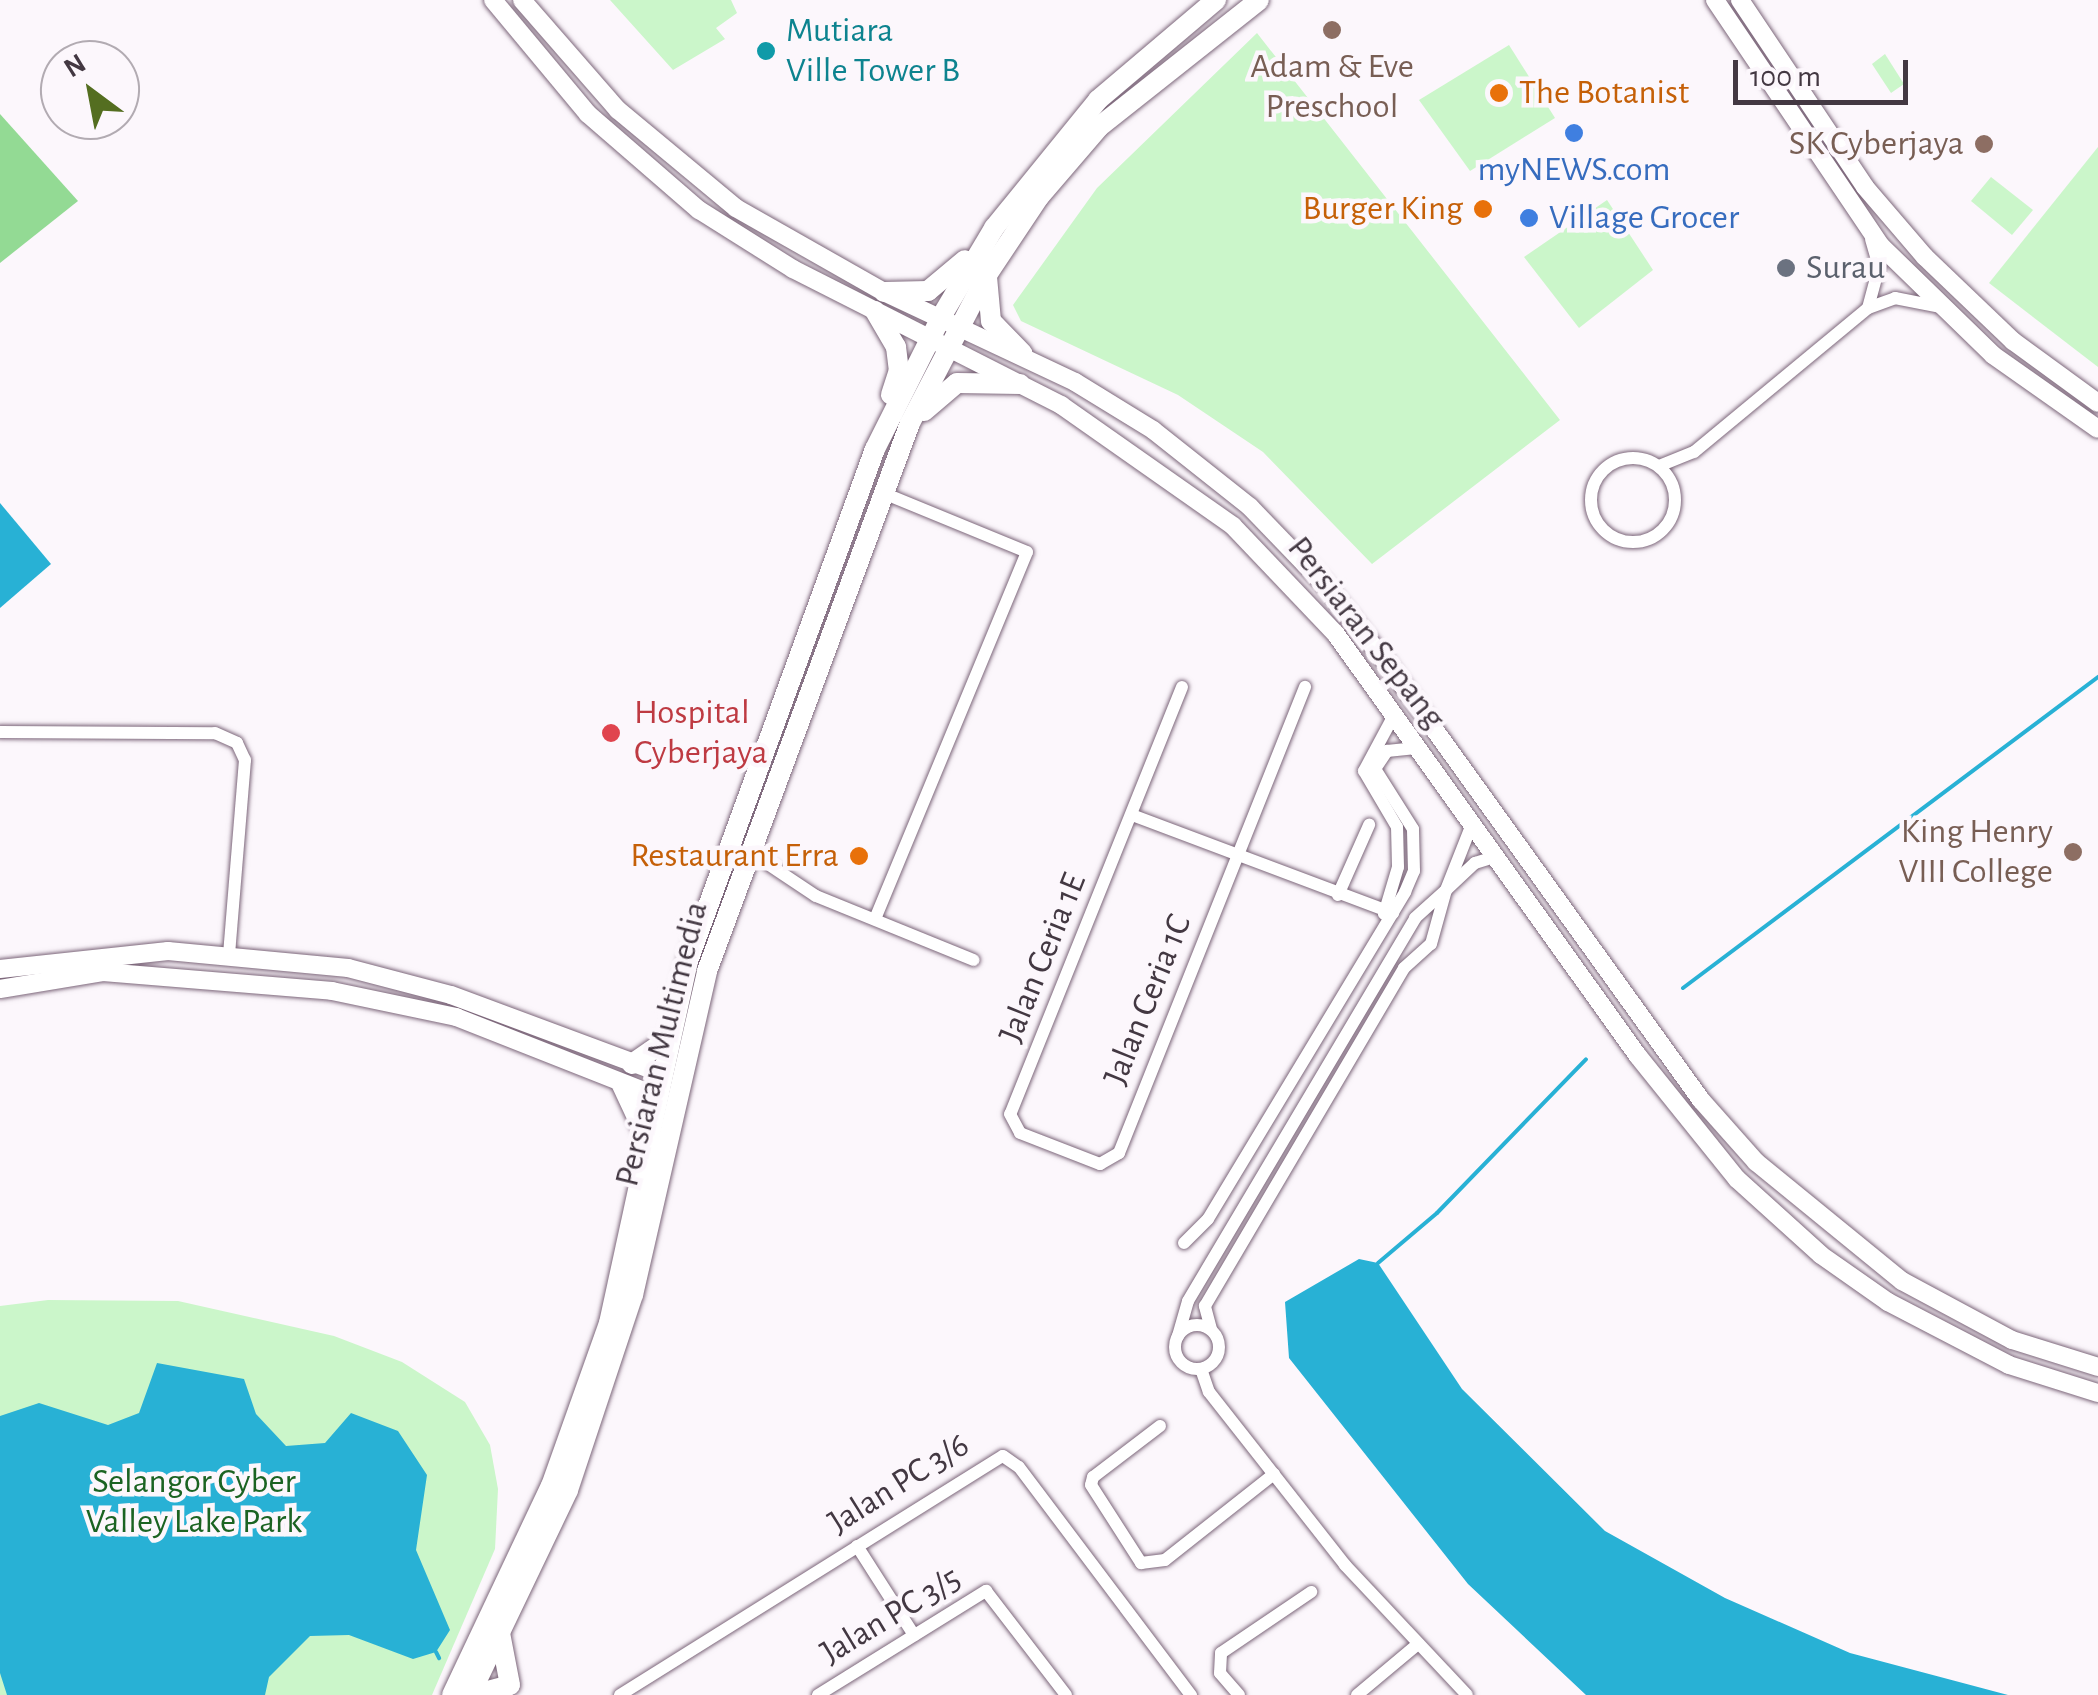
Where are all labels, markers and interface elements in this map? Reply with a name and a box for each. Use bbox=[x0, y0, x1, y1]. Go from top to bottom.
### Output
place label: Mutiara Ville Tower B bbox=[786, 10, 960, 92]
marker: Adam & Eve Preschool bbox=[1321, 19, 1343, 41]
north arrow bbox=[40, 40, 140, 140]
marker: Mutiara Ville Tower B bbox=[755, 40, 777, 62]
scale bar bbox=[1738, 40, 1913, 102]
place label: Adam & Eve Preschool bbox=[1250, 46, 1414, 128]
text: N bbox=[59, 49, 91, 83]
text: 100 m bbox=[1750, 62, 1821, 92]
place label: The Botanist bbox=[1519, 72, 1689, 114]
marker: The Botanist bbox=[1488, 82, 1510, 104]
marker: myNEWS.com bbox=[1563, 122, 1585, 144]
place label: SK Cyberjaya bbox=[1789, 123, 1964, 165]
marker: SK Cyberjaya bbox=[1973, 133, 1995, 155]
place label: myNEWS.com bbox=[1478, 149, 1670, 191]
place label: Burger King bbox=[1302, 188, 1463, 230]
place label: Village Grocer bbox=[1549, 197, 1739, 239]
marker: Burger King bbox=[1472, 198, 1494, 220]
marker: Village Grocer bbox=[1518, 207, 1540, 229]
place label: Surau bbox=[1806, 247, 1885, 289]
marker: Surau bbox=[1775, 257, 1797, 279]
street label: Persiaran Sepang bbox=[1278, 528, 1454, 738]
place label: Hospital Cyberjaya bbox=[634, 692, 768, 774]
marker: Hospital Cyberjaya bbox=[598, 720, 624, 746]
place label: King Henry VIII College bbox=[1898, 811, 2053, 893]
place label: Restaurant Erra bbox=[630, 835, 839, 877]
marker: King Henry VIII College bbox=[2062, 841, 2084, 863]
marker: Restaurant Erra bbox=[848, 845, 870, 867]
street label: Jalan Ceria 1E bbox=[990, 867, 1096, 1049]
street label: Persiaran Multimedia bbox=[606, 897, 718, 1191]
street label: Jalan Ceria 1C bbox=[1095, 909, 1201, 1091]
street label: Jalan PC 3/6 bbox=[821, 1424, 977, 1544]
park label: Selangor Cyber Valley Lake Park bbox=[86, 1461, 302, 1543]
street label: Jalan PC 3/5 bbox=[813, 1558, 969, 1674]

